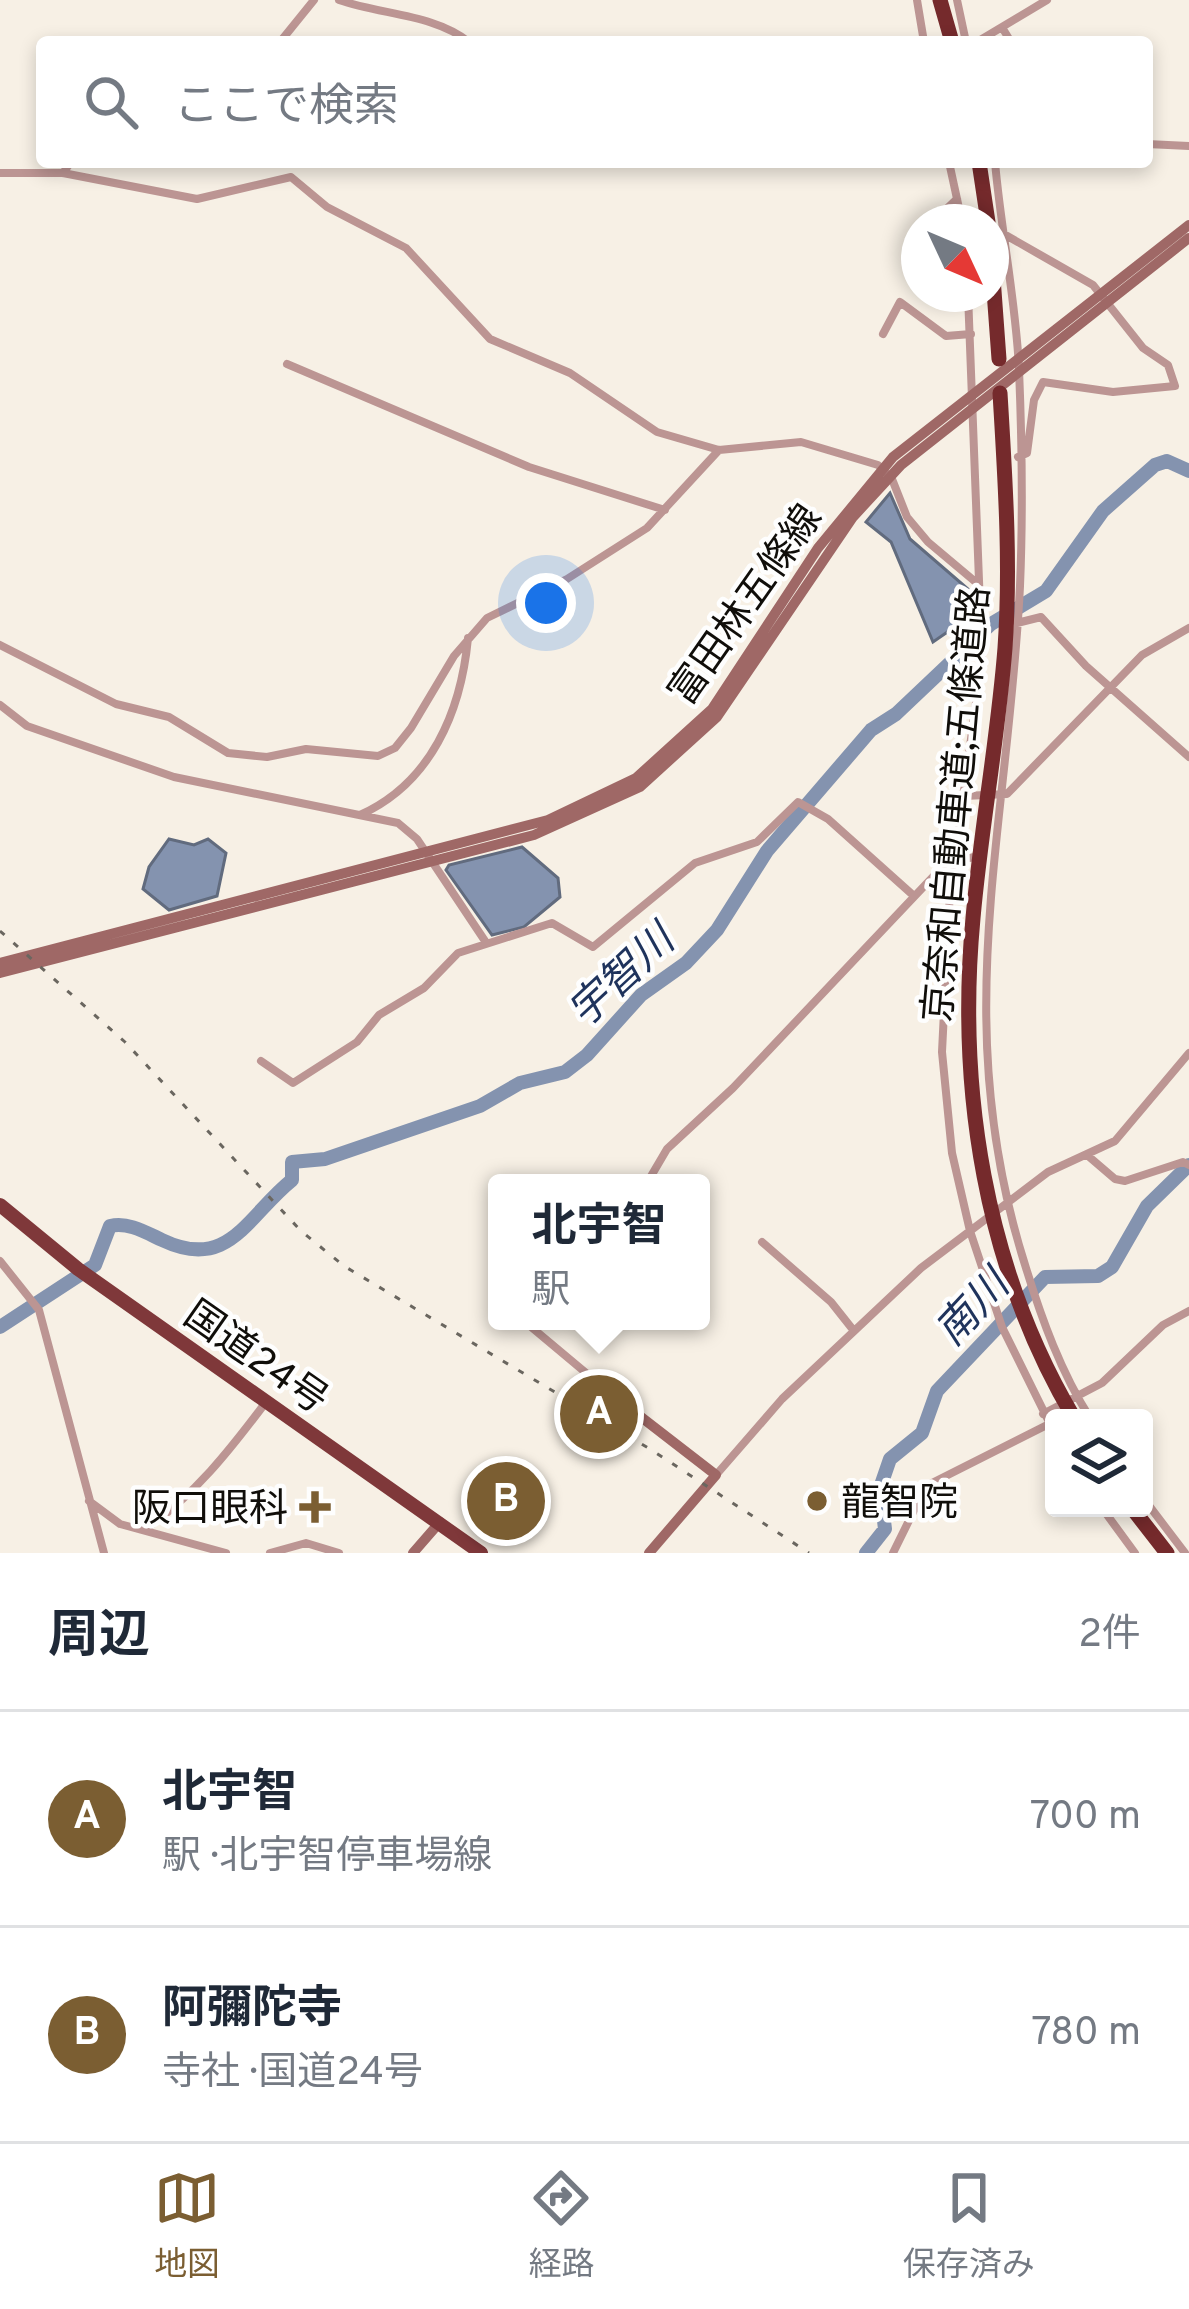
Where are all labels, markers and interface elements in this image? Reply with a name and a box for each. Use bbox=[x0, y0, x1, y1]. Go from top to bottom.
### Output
search box bbox=[36, 36, 1153, 168]
icon: search bbox=[78, 69, 144, 135]
text: ここで検索 bbox=[174, 80, 399, 137]
north arrow bbox=[901, 204, 1009, 312]
street label: 富田林五條線 bbox=[661, 497, 835, 716]
your location bbox=[516, 573, 576, 633]
street label: 京奈和自動車道;五條道路 bbox=[916, 584, 1003, 1025]
water label: 宇智川 bbox=[559, 913, 690, 1041]
popup bbox=[488, 1174, 710, 1330]
text: 北宇智 bbox=[531, 1200, 667, 1257]
water label: 南川 bbox=[926, 1258, 1025, 1359]
text: 駅 bbox=[531, 1268, 571, 1317]
street label: 国道24号 bbox=[173, 1292, 336, 1427]
pin: A bbox=[560, 1369, 638, 1459]
map controls bbox=[1045, 1409, 1153, 1517]
button: layers bbox=[1045, 1409, 1153, 1517]
pin: B bbox=[467, 1456, 545, 1546]
place label: 龍智院 bbox=[841, 1481, 958, 1530]
place label: 阪口眼科 bbox=[132, 1487, 288, 1536]
marker: 龍智院 bbox=[804, 1488, 830, 1514]
marker: 阪口眼科 bbox=[299, 1491, 331, 1523]
text: 周辺 bbox=[48, 1606, 150, 1671]
text: 2件 bbox=[1078, 1612, 1141, 1661]
text: 北宇智 bbox=[162, 1766, 297, 1823]
text: A bbox=[73, 1794, 101, 1843]
text: 700 m bbox=[1030, 1794, 1141, 1843]
text: 駅 · 北宇智停車場線 bbox=[162, 1834, 492, 1883]
text: 阿彌陀寺 bbox=[162, 1982, 342, 2039]
text: B bbox=[74, 2010, 100, 2059]
text: 780 m bbox=[1031, 2010, 1141, 2059]
text: 寺社 · 国道24号 bbox=[162, 2050, 423, 2099]
tab: 地図 bbox=[154, 2165, 220, 2288]
tab: 経路 bbox=[528, 2165, 594, 2288]
tab: 保存済み bbox=[903, 2165, 1035, 2288]

